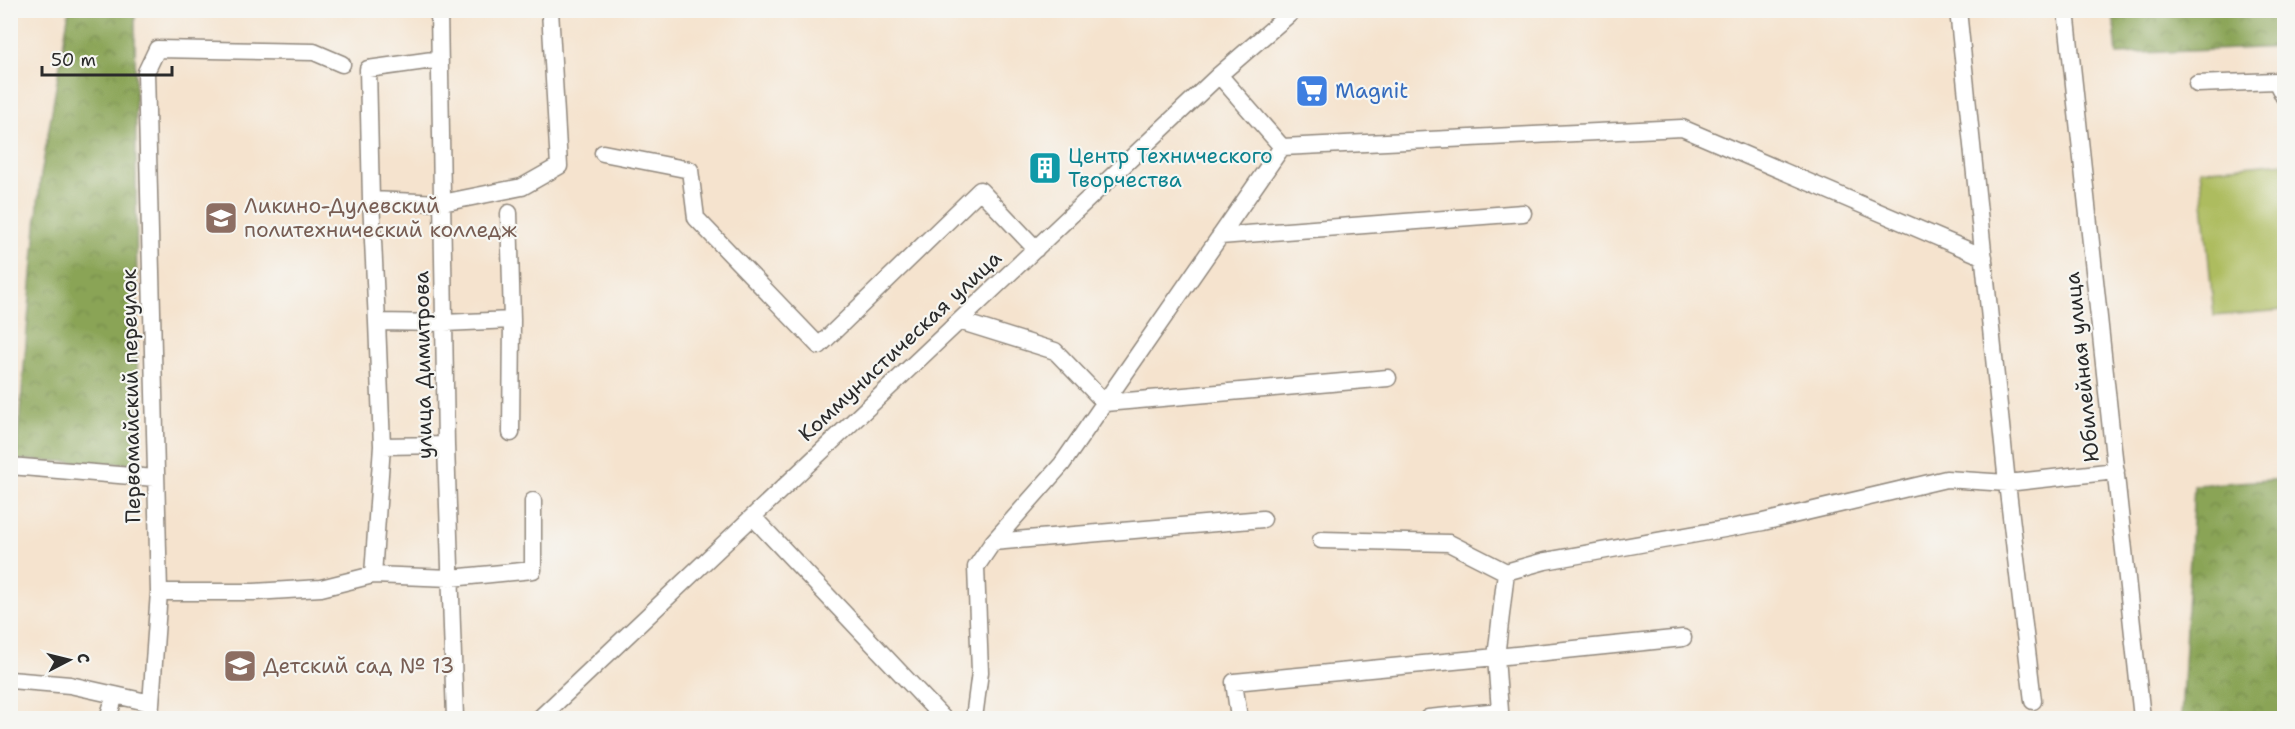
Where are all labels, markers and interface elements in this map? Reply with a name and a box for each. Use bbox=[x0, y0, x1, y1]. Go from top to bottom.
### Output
scale bar bbox=[42, 39, 172, 77]
text: 50 m bbox=[51, 48, 96, 72]
supermarket icon: Magnit bbox=[1294, 73, 1330, 109]
place label: Magnit bbox=[1335, 77, 1408, 105]
place label: Центр Технического Творчества bbox=[1068, 142, 1273, 194]
building icon: Центр Технического Творчества bbox=[1027, 150, 1063, 186]
place label: Ликино-Дулевский политехнический колледж bbox=[244, 192, 517, 244]
school or university icon: Ликино-Дулевский политехнический колледж bbox=[203, 200, 239, 236]
street label: Коммунистическая улица bbox=[792, 244, 1008, 448]
street label: Первомайский переулок bbox=[115, 269, 147, 523]
street label: улица Димитрова bbox=[407, 271, 439, 459]
street label: Юбилейная улица bbox=[2058, 271, 2106, 463]
north arrow bbox=[39, 630, 99, 690]
school or university icon: Детский сад № 13 bbox=[222, 648, 258, 684]
text: С bbox=[72, 652, 94, 665]
place label: Детский сад № 13 bbox=[263, 652, 455, 680]

